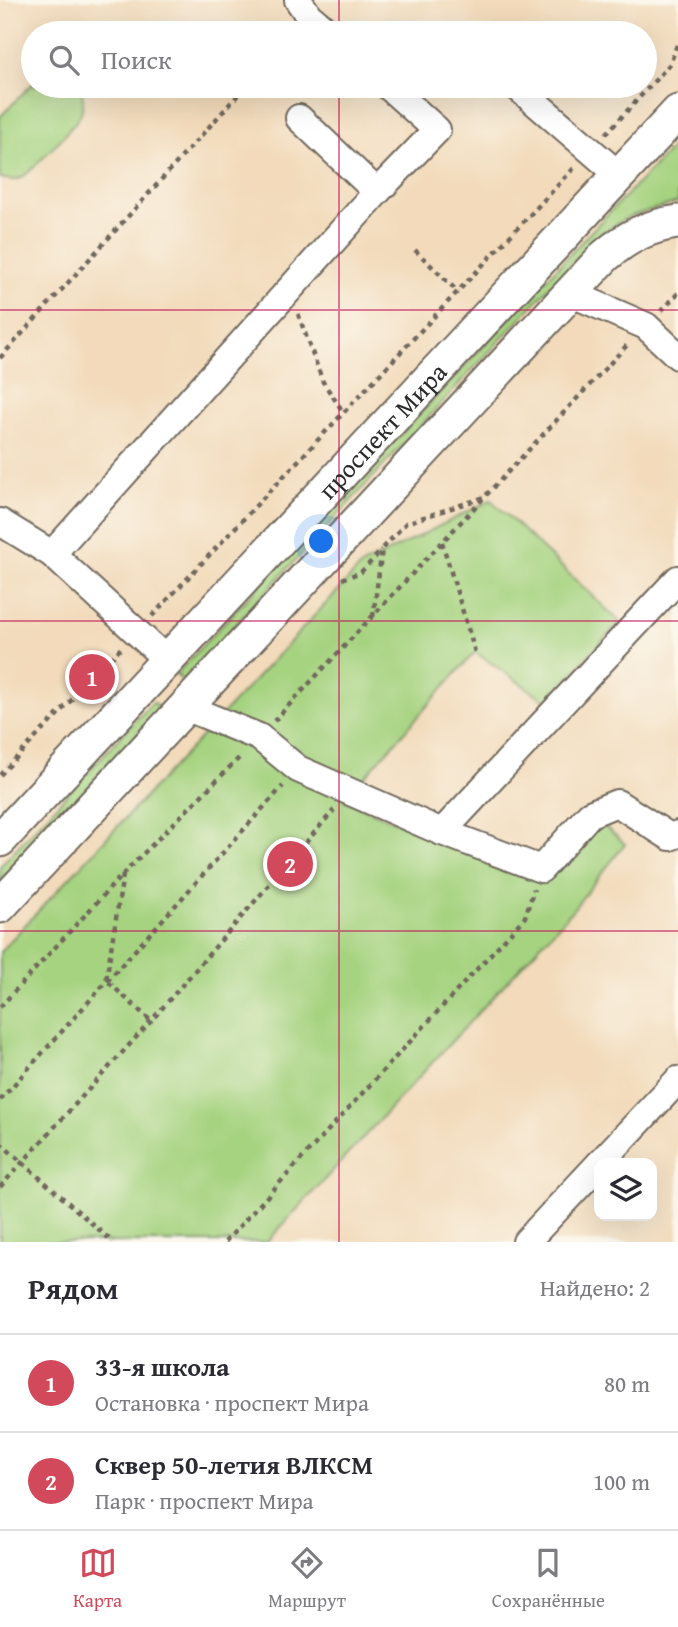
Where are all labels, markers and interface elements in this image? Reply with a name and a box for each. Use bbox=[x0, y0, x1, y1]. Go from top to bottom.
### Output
search box bbox=[21, 21, 657, 98]
text: Поиск bbox=[101, 40, 172, 79]
icon: search bbox=[45, 41, 83, 79]
street label: проспект Мира bbox=[308, 353, 456, 507]
your location bbox=[304, 524, 338, 558]
pin: 1 bbox=[69, 651, 115, 703]
pin: 2 bbox=[267, 838, 313, 890]
map controls bbox=[594, 1158, 657, 1221]
button: layers bbox=[594, 1158, 657, 1221]
text: Рядом bbox=[28, 1266, 119, 1310]
text: Найдено: 2 bbox=[540, 1271, 650, 1304]
text: 33-я школа bbox=[95, 1347, 230, 1386]
text: 1 bbox=[45, 1367, 57, 1400]
text: 80 m bbox=[604, 1367, 650, 1400]
text: Остановка · проспект Мира bbox=[95, 1386, 369, 1419]
text: Сквер 50-летия ВЛКСМ bbox=[95, 1445, 373, 1484]
text: 2 bbox=[45, 1465, 57, 1498]
text: 100 m bbox=[593, 1465, 650, 1498]
text: Парк · проспект Мира bbox=[95, 1484, 314, 1517]
tab: Карта bbox=[73, 1544, 122, 1614]
tab: Маршрут bbox=[268, 1544, 346, 1614]
tab: Сохранённые bbox=[492, 1544, 605, 1614]

